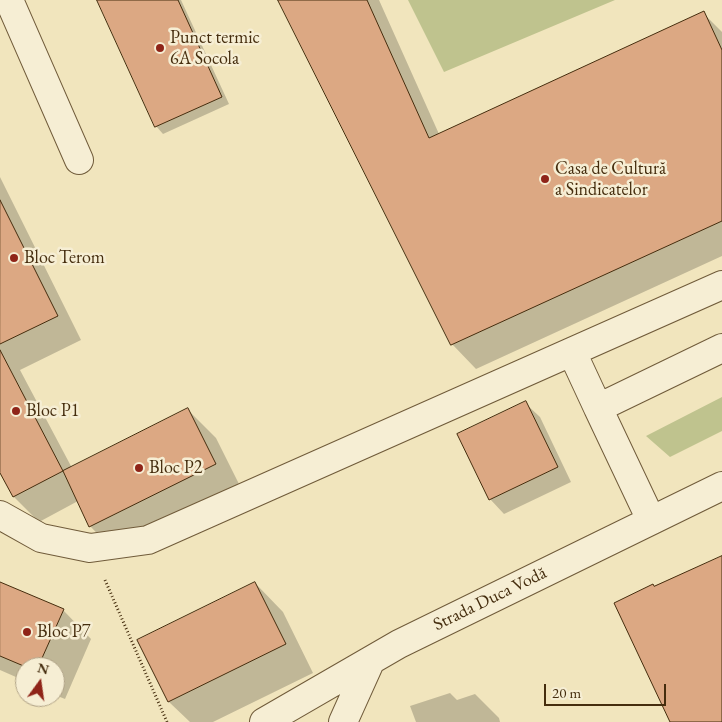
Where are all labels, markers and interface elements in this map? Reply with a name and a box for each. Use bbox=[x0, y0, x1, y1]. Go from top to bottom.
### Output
place label: Punct termic 6A Socola bbox=[170, 27, 260, 70]
marker: Punct termic 6A Socola bbox=[154, 42, 166, 54]
place label: Casa de Cultură a Sindicatelor bbox=[555, 158, 666, 200]
marker: Casa de Cultură a Sindicatelor bbox=[539, 173, 551, 185]
place label: Bloc Terom bbox=[24, 247, 105, 269]
marker: Bloc Terom bbox=[8, 252, 20, 264]
place label: Bloc P1 bbox=[26, 400, 79, 422]
marker: Bloc P1 bbox=[10, 405, 22, 417]
place label: Bloc P2 bbox=[149, 457, 202, 479]
marker: Bloc P2 bbox=[133, 462, 145, 474]
street label: Strada Duca Vodă bbox=[430, 562, 550, 636]
place label: Bloc P7 bbox=[37, 621, 90, 643]
marker: Bloc P7 bbox=[21, 626, 33, 638]
north arrow bbox=[15, 657, 65, 707]
text: N bbox=[36, 658, 51, 679]
scale bar bbox=[547, 674, 670, 706]
text: 20 m bbox=[552, 683, 581, 702]

